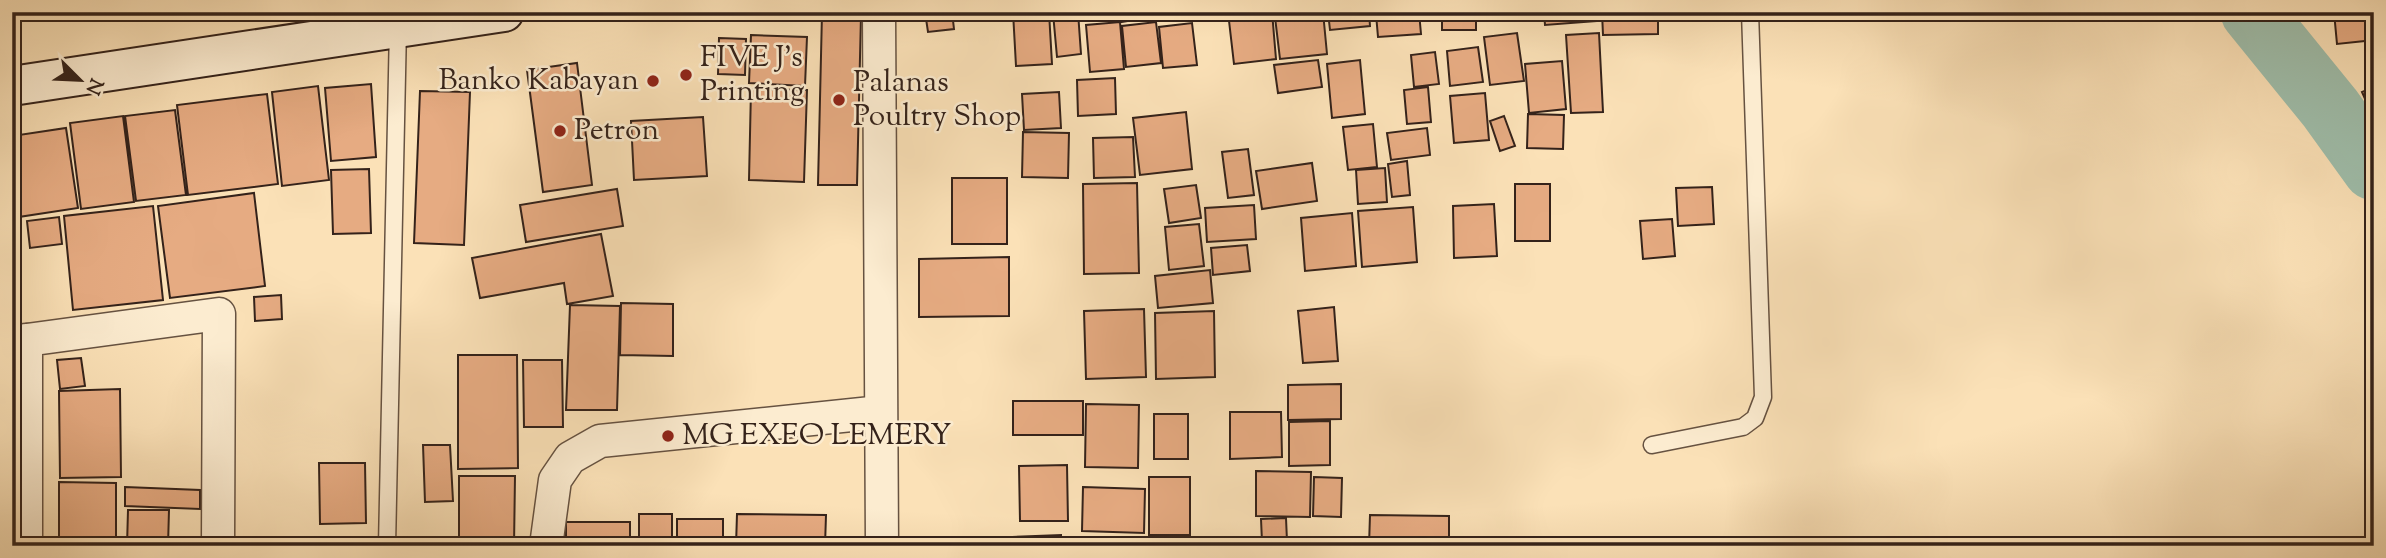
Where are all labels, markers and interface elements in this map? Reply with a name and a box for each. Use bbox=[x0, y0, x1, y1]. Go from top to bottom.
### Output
place label: FIVE J's Printing bbox=[700, 37, 805, 114]
north arrow bbox=[46, 46, 116, 116]
place label: Banko Kabayan bbox=[438, 60, 639, 103]
place label: Palanas Poultry Shop bbox=[853, 62, 1021, 139]
marker: FIVE J's Printing bbox=[678, 67, 694, 83]
text: N bbox=[78, 73, 109, 98]
marker: Banko Kabayan bbox=[645, 73, 661, 89]
marker: Palanas Poultry Shop bbox=[831, 92, 847, 108]
place label: Petron bbox=[574, 110, 659, 153]
marker: Petron bbox=[552, 123, 568, 139]
place label: MG EXEO LEMERY bbox=[682, 415, 952, 458]
marker: MG EXEO LEMERY bbox=[660, 428, 676, 444]

